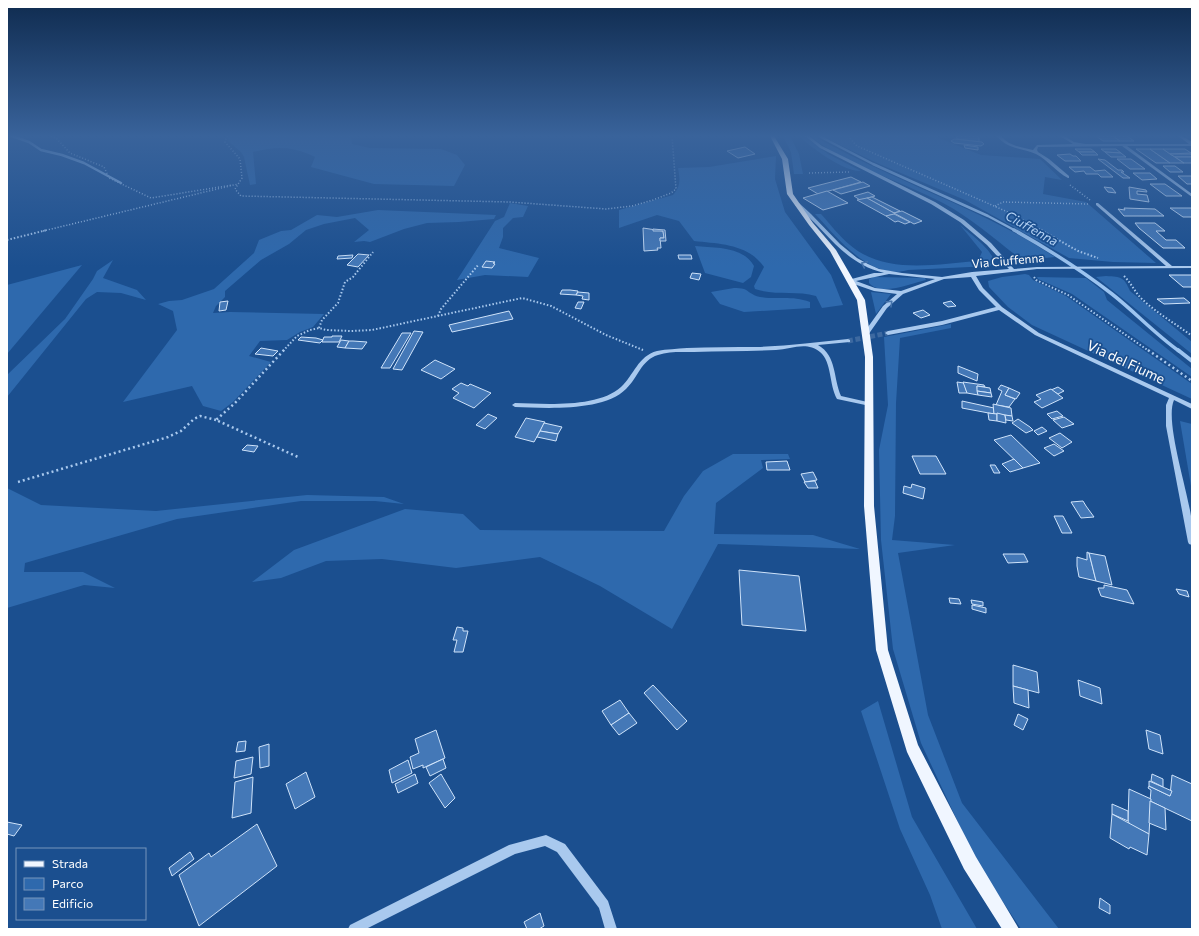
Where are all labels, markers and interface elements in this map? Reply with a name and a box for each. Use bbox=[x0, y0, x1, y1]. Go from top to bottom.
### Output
water label: Ciuffenna bbox=[1003, 207, 1061, 249]
street label: Via Ciuffenna bbox=[971, 250, 1045, 270]
one-way arrow bbox=[860, 261, 868, 269]
one-way arrow bbox=[885, 301, 893, 308]
street label: Via del Fiume bbox=[1085, 336, 1168, 387]
legend bbox=[16, 848, 146, 920]
text: Strada bbox=[52, 856, 88, 870]
text: Parco bbox=[52, 876, 84, 890]
text: Edificio bbox=[52, 896, 93, 910]

